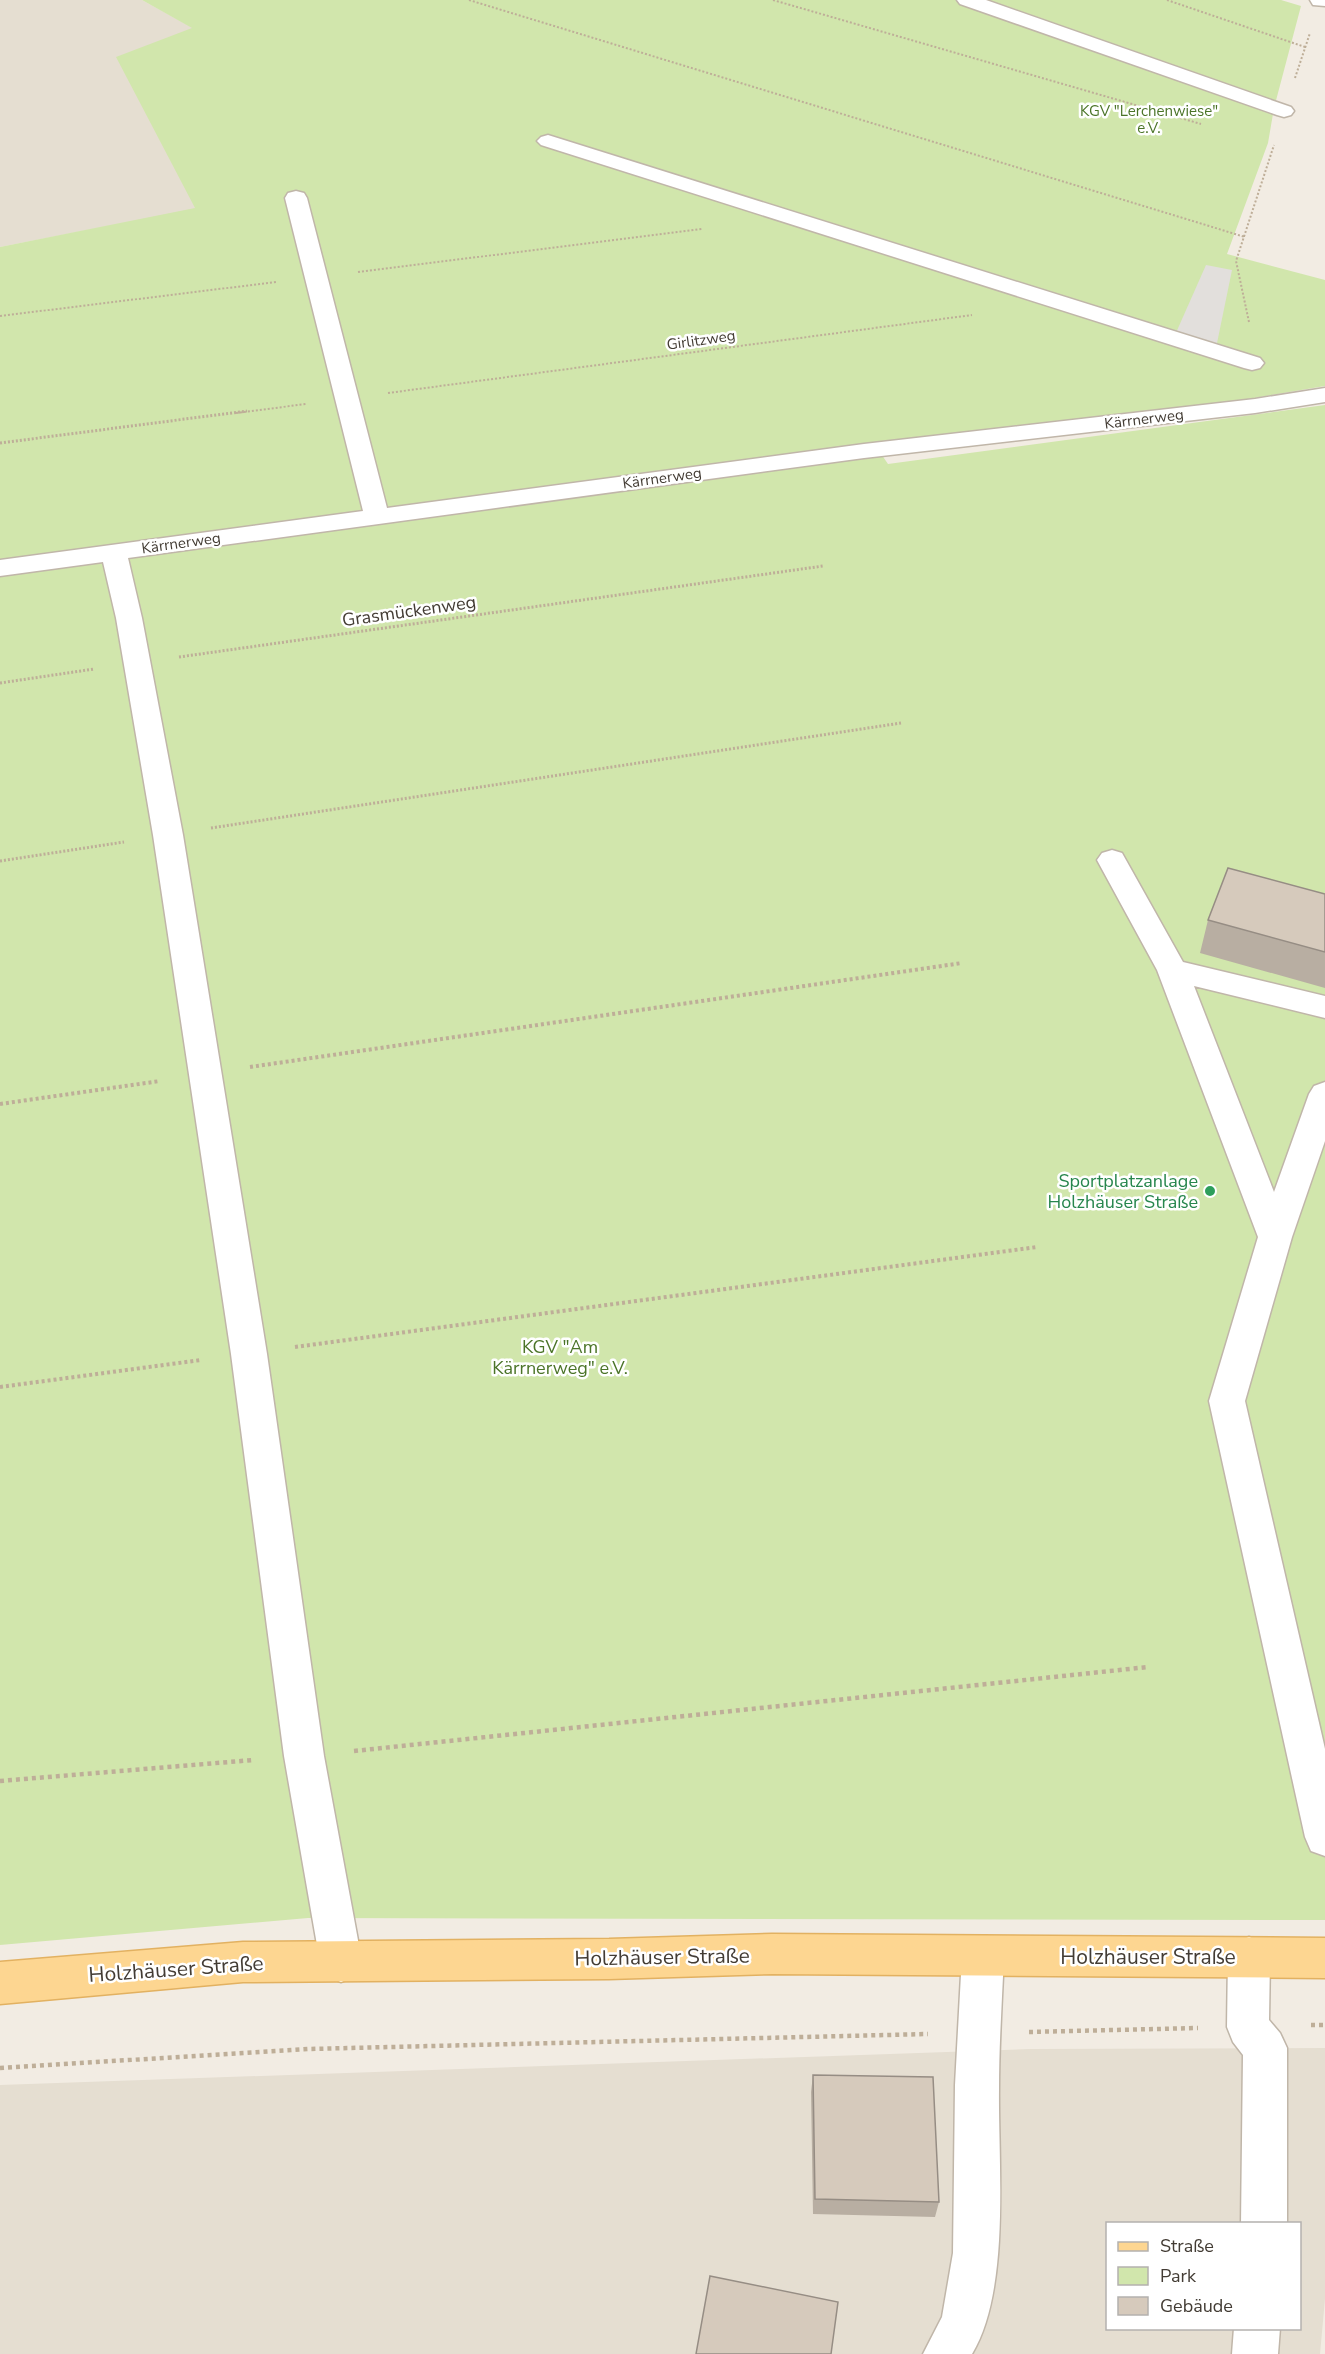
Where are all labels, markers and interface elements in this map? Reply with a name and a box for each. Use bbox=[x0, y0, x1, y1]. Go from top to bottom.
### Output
park label: KGV "Lerchenwiese" e.V. bbox=[1080, 101, 1218, 138]
street label: Girlitzweg bbox=[665, 325, 737, 355]
street label: Kärrnerweg bbox=[1103, 404, 1185, 434]
street label: Kärrnerweg bbox=[621, 463, 703, 493]
street label: Kärrnerweg bbox=[140, 528, 222, 558]
street label: Grasmückenweg bbox=[340, 590, 478, 632]
place label: Sportplatzanlage Holzhäuser Straße bbox=[1048, 1169, 1198, 1214]
marker: Sportplatzanlage Holzhäuser Straße bbox=[1203, 1184, 1217, 1198]
park label: KGV "Am Kärrnerweg" e.V. bbox=[492, 1335, 628, 1380]
street label: Holzhäuser Straße bbox=[574, 1941, 750, 1973]
street label: Holzhäuser Straße bbox=[1060, 1943, 1236, 1971]
street label: Holzhäuser Straße bbox=[87, 1949, 265, 1989]
legend bbox=[1106, 2222, 1301, 2330]
text: Straße bbox=[1160, 2234, 1214, 2258]
text: Park bbox=[1160, 2264, 1197, 2288]
text: Gebäude bbox=[1160, 2294, 1233, 2318]

